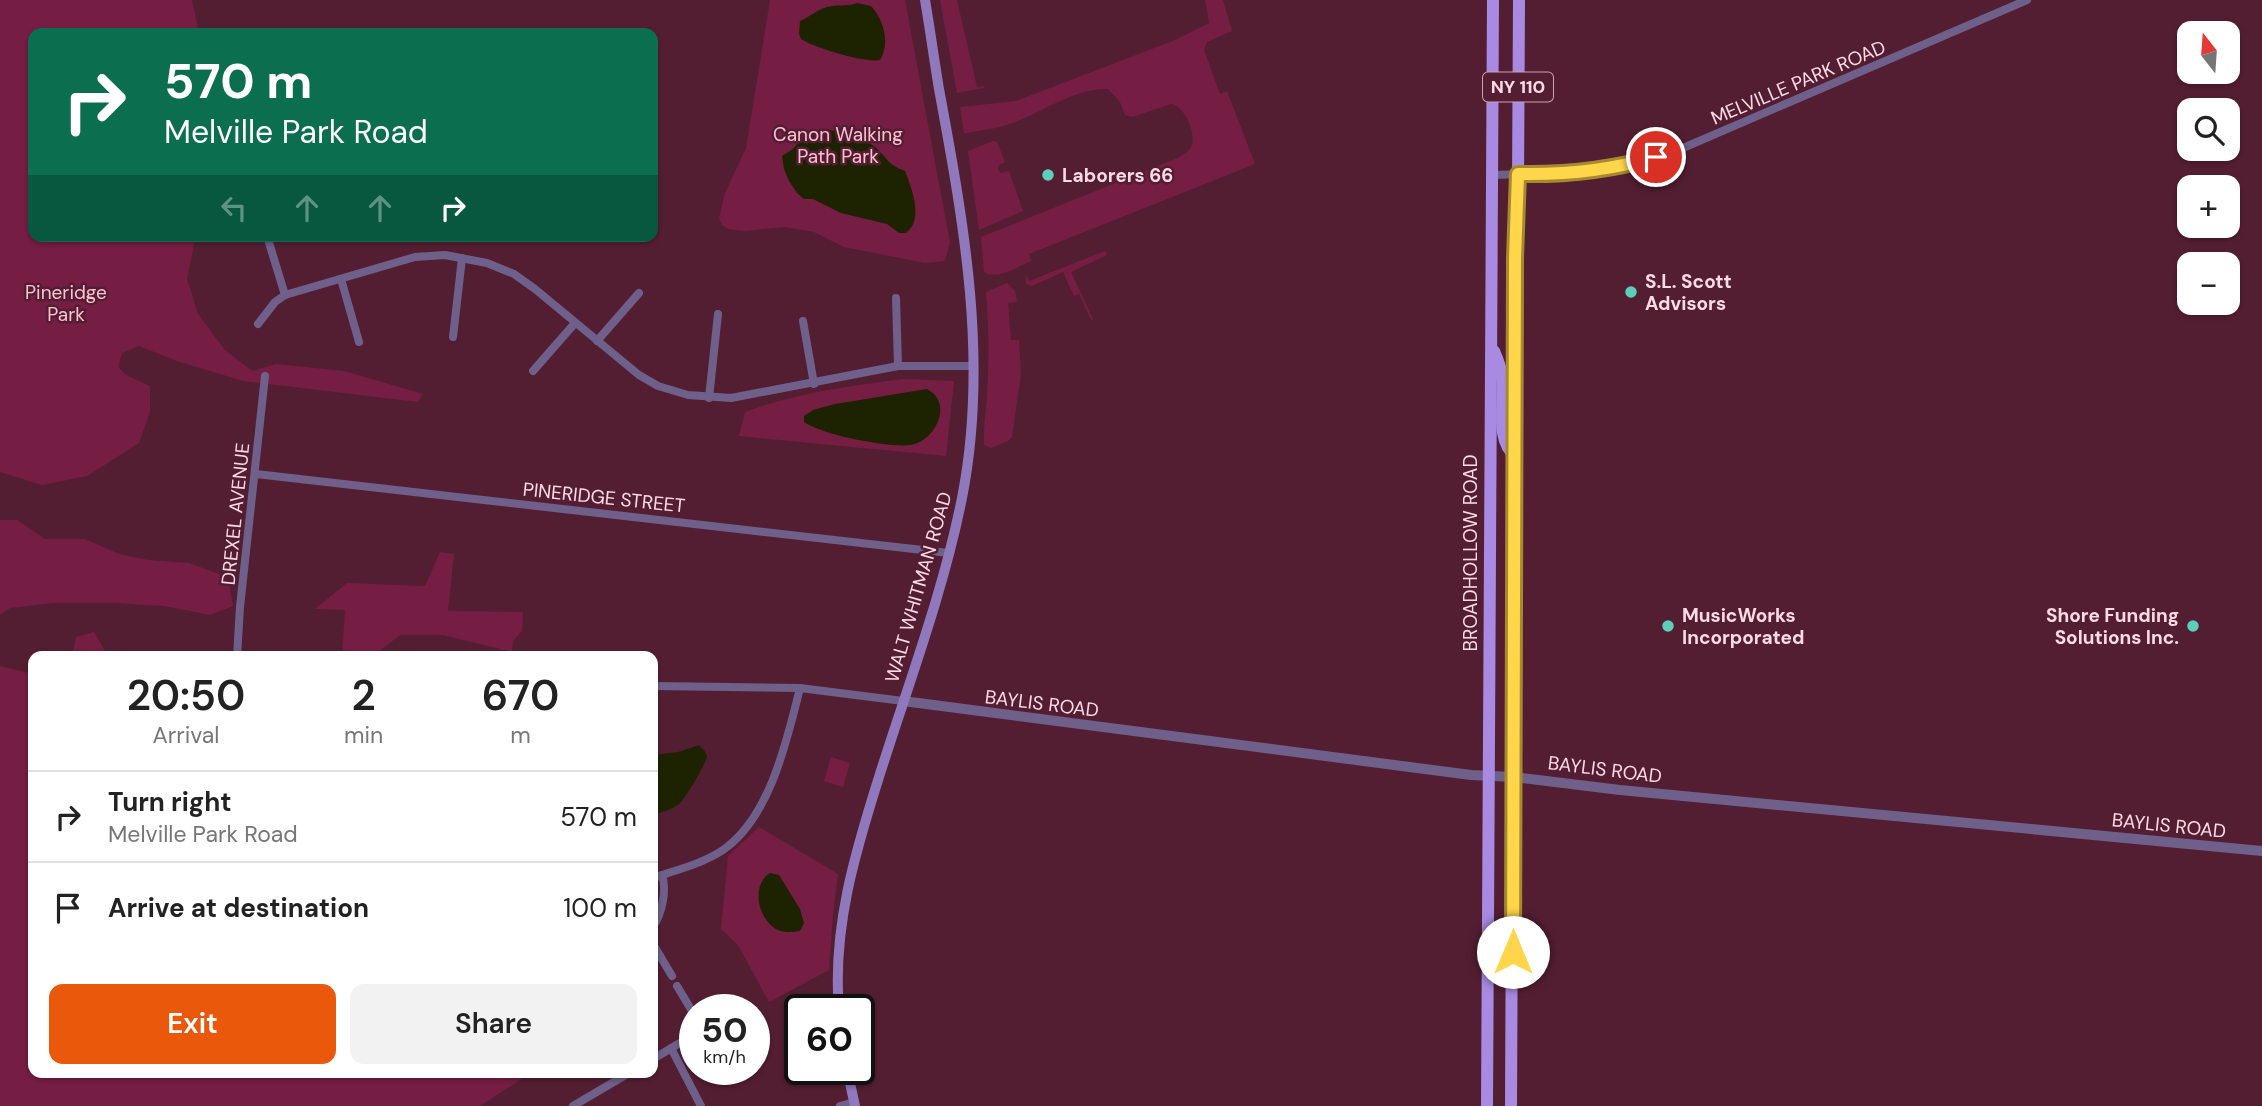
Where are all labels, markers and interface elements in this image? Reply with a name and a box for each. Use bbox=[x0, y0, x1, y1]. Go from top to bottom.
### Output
north arrow bbox=[2177, 21, 2240, 84]
map controls bbox=[2177, 21, 2240, 315]
street label: MELVILLE PARK ROAD bbox=[1707, 34, 1889, 131]
text: 570 m bbox=[164, 49, 312, 113]
icon: right bbox=[49, 56, 140, 147]
road number: NY 110 bbox=[1483, 72, 1553, 102]
button: search bbox=[2177, 98, 2240, 161]
text: Melville Park Road bbox=[164, 111, 428, 153]
park label: Canon Walking Path Park bbox=[773, 122, 903, 169]
pin bbox=[1626, 127, 1686, 187]
icon: arrive bbox=[1637, 138, 1675, 176]
place label: Laborers 66 bbox=[1062, 163, 1173, 188]
marker: Laborers 66 bbox=[1040, 167, 1056, 183]
button: + bbox=[2177, 175, 2240, 238]
icon: left bbox=[215, 189, 253, 227]
icon: ahead bbox=[288, 189, 326, 227]
icon: ahead bbox=[361, 189, 399, 227]
icon: right bbox=[434, 189, 472, 227]
button: − bbox=[2177, 252, 2240, 315]
place label: S.L. Scott Advisors bbox=[1645, 269, 1732, 316]
park label: Pineridge Park bbox=[25, 280, 107, 327]
marker: S.L. Scott Advisors bbox=[1623, 284, 1639, 300]
street label: DREXEL AVENUE bbox=[216, 442, 255, 586]
street label: BROADHOLLOW ROAD bbox=[1458, 454, 1483, 652]
street label: PINERIDGE STREET bbox=[522, 477, 687, 518]
street label: WALT WHITMAN ROAD bbox=[879, 489, 958, 685]
place label: MusicWorks Incorporated bbox=[1682, 603, 1804, 650]
place label: Shore Funding Solutions Inc. bbox=[2046, 603, 2179, 650]
marker: MusicWorks Incorporated bbox=[1660, 618, 1676, 634]
marker: Shore Funding Solutions Inc. bbox=[2185, 618, 2201, 634]
text: 20:50 bbox=[127, 668, 245, 723]
text: 2 bbox=[351, 668, 376, 723]
text: 670 bbox=[482, 668, 559, 723]
street label: BAYLIS ROAD bbox=[983, 684, 1100, 723]
text: Arrival bbox=[152, 720, 219, 750]
text: min bbox=[344, 720, 383, 750]
text: m bbox=[510, 720, 531, 750]
street label: BAYLIS ROAD bbox=[1546, 750, 1663, 789]
text: Turn right bbox=[108, 785, 232, 819]
icon: right bbox=[49, 798, 87, 836]
text: 570 m bbox=[560, 800, 637, 834]
street label: BAYLIS ROAD bbox=[2111, 807, 2227, 844]
text: Melville Park Road bbox=[108, 819, 298, 849]
icon: arrive bbox=[49, 889, 87, 927]
text: Arrive at destination bbox=[108, 891, 369, 925]
text: 100 m bbox=[563, 891, 637, 925]
position arrow bbox=[1476, 915, 1550, 989]
button: Exit bbox=[49, 984, 336, 1064]
button: Share bbox=[350, 984, 637, 1064]
speed limit sign: 60 bbox=[784, 994, 875, 1085]
text: 50 bbox=[701, 1007, 748, 1053]
text: km/h bbox=[703, 1045, 746, 1069]

